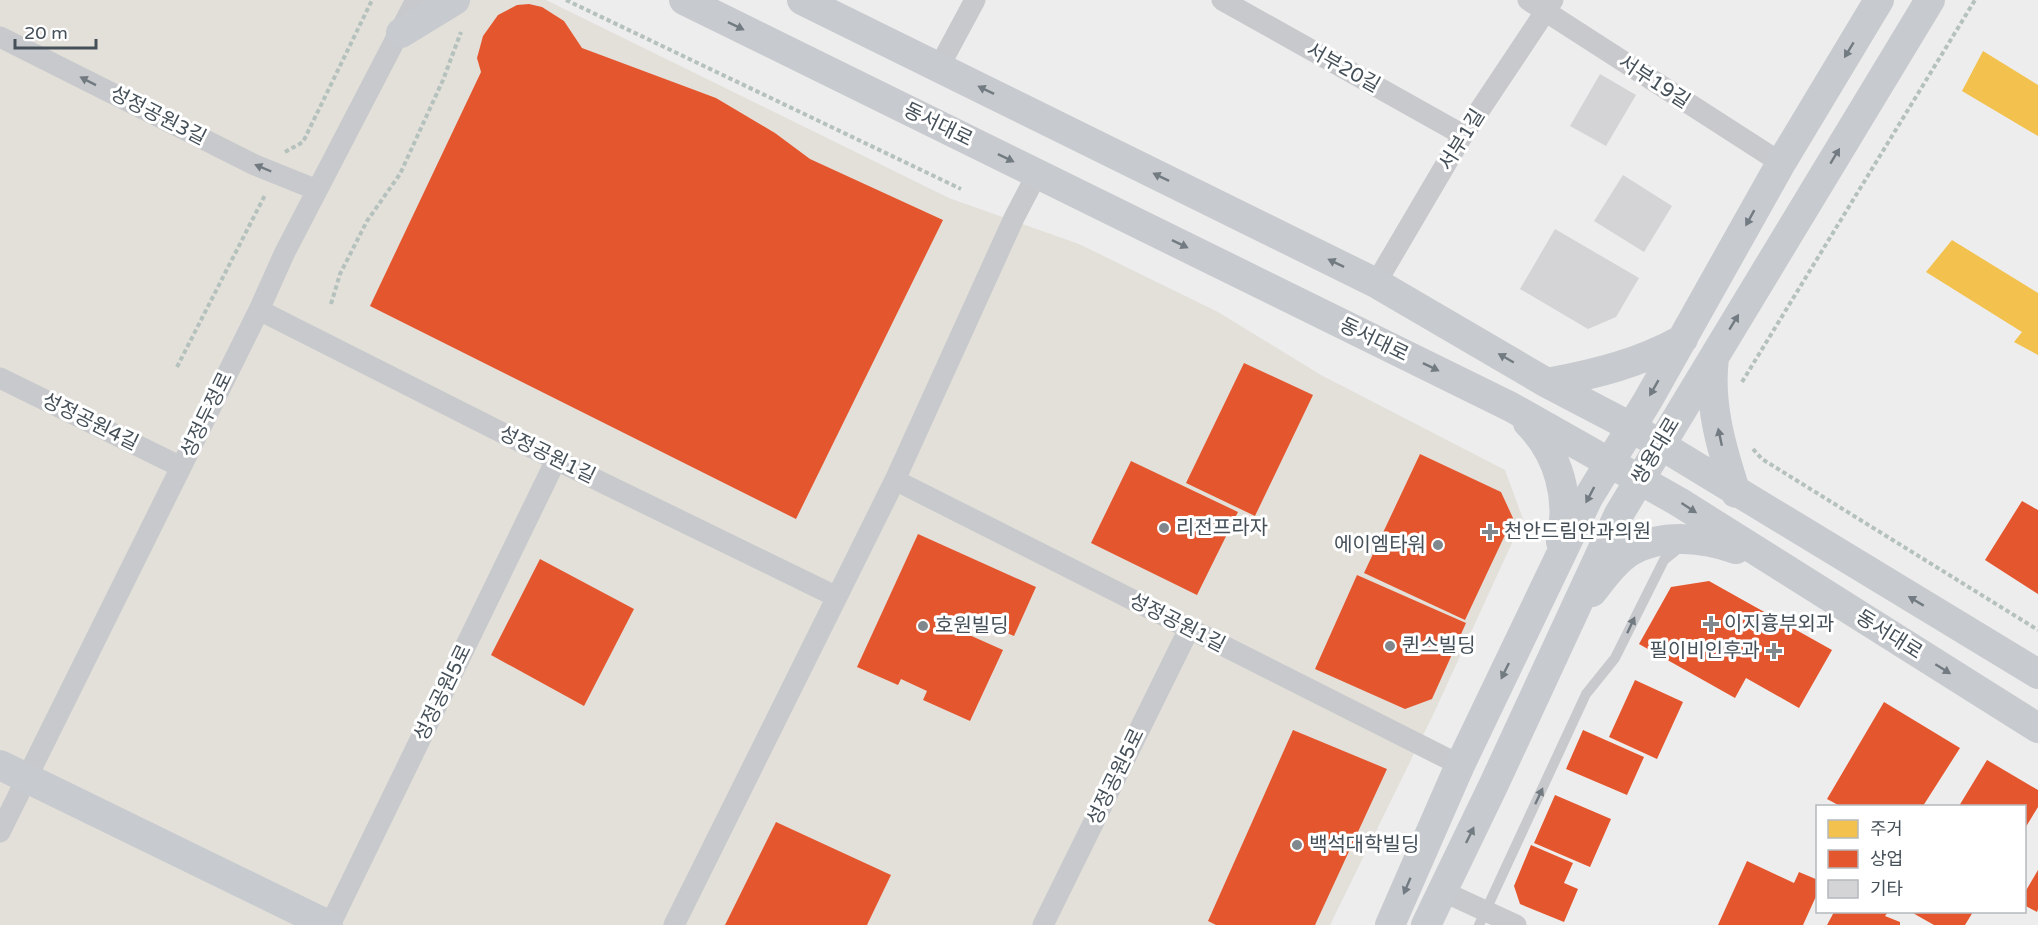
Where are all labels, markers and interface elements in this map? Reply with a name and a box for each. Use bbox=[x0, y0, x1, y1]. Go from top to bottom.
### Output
scale bar bbox=[15, 12, 96, 50]
one-way arrow bbox=[728, 21, 745, 30]
text: 20 m bbox=[24, 22, 68, 44]
street label: 서부20길 bbox=[1302, 38, 1384, 98]
one-way arrow bbox=[1843, 42, 1854, 58]
street label: 서부19길 bbox=[1614, 50, 1694, 114]
one-way arrow bbox=[80, 77, 97, 86]
street label: 성정공원3길 bbox=[106, 82, 210, 150]
one-way arrow bbox=[977, 86, 994, 95]
street label: 동서대로 bbox=[900, 98, 976, 152]
street label: 서부1길 bbox=[1434, 105, 1490, 175]
one-way arrow bbox=[1830, 148, 1841, 164]
one-way arrow bbox=[997, 154, 1014, 163]
one-way arrow bbox=[254, 163, 272, 172]
one-way arrow bbox=[1152, 172, 1169, 181]
one-way arrow bbox=[1745, 210, 1755, 227]
one-way arrow bbox=[1172, 240, 1189, 249]
one-way arrow bbox=[1327, 258, 1344, 268]
street label: 동서대로 bbox=[1336, 313, 1412, 367]
one-way arrow bbox=[1728, 314, 1739, 330]
one-way arrow bbox=[1498, 353, 1514, 364]
one-way arrow bbox=[1422, 362, 1440, 372]
street label: 성정두정로 bbox=[176, 368, 238, 462]
one-way arrow bbox=[1650, 380, 1660, 397]
street label: 성정공원4길 bbox=[38, 388, 142, 456]
street label: 쌍용대로 bbox=[1627, 413, 1685, 489]
street label: 성정공원1길 bbox=[495, 421, 599, 489]
one-way arrow bbox=[1715, 427, 1724, 446]
one-way arrow bbox=[1585, 487, 1595, 504]
one-way arrow bbox=[1681, 503, 1697, 514]
place label: 리전프라자 bbox=[1176, 516, 1268, 540]
place label: 천안드림안과의원 bbox=[1504, 520, 1651, 544]
marker: 리전프라자 bbox=[1157, 521, 1171, 535]
marker: 천안드림안과의원 bbox=[1481, 523, 1499, 541]
place label: 에이엠타워 bbox=[1334, 533, 1426, 557]
marker: 에이엠타워 bbox=[1431, 538, 1445, 552]
street label: 성정공원1길 bbox=[1125, 589, 1229, 657]
one-way arrow bbox=[1908, 595, 1924, 606]
street label: 동서대로 bbox=[1851, 605, 1927, 665]
place label: 이지흉부외과 bbox=[1724, 612, 1834, 636]
place label: 호원빌딩 bbox=[935, 614, 1009, 638]
marker: 이지흉부외과 bbox=[1702, 615, 1720, 633]
one-way arrow bbox=[1626, 616, 1635, 633]
marker: 호원빌딩 bbox=[916, 619, 930, 633]
place label: 퀸스빌딩 bbox=[1402, 634, 1476, 658]
marker: 퀸스빌딩 bbox=[1383, 639, 1397, 653]
place label: 필이비인후과 bbox=[1650, 639, 1760, 663]
street label: 성정공원5로 bbox=[409, 641, 477, 745]
marker: 필이비인후과 bbox=[1765, 642, 1783, 660]
one-way arrow bbox=[1500, 662, 1510, 679]
one-way arrow bbox=[1935, 663, 1951, 674]
street label: 성정공원5로 bbox=[1082, 725, 1150, 829]
one-way arrow bbox=[1534, 786, 1544, 804]
legend bbox=[1816, 805, 2026, 913]
text: 주거 bbox=[1870, 818, 1903, 840]
one-way arrow bbox=[1465, 826, 1474, 843]
place label: 백석대학빌딩 bbox=[1309, 833, 1419, 857]
marker: 백석대학빌딩 bbox=[1290, 838, 1304, 852]
text: 상업 bbox=[1870, 848, 1903, 870]
one-way arrow bbox=[1402, 878, 1412, 896]
text: 기타 bbox=[1870, 878, 1904, 900]

